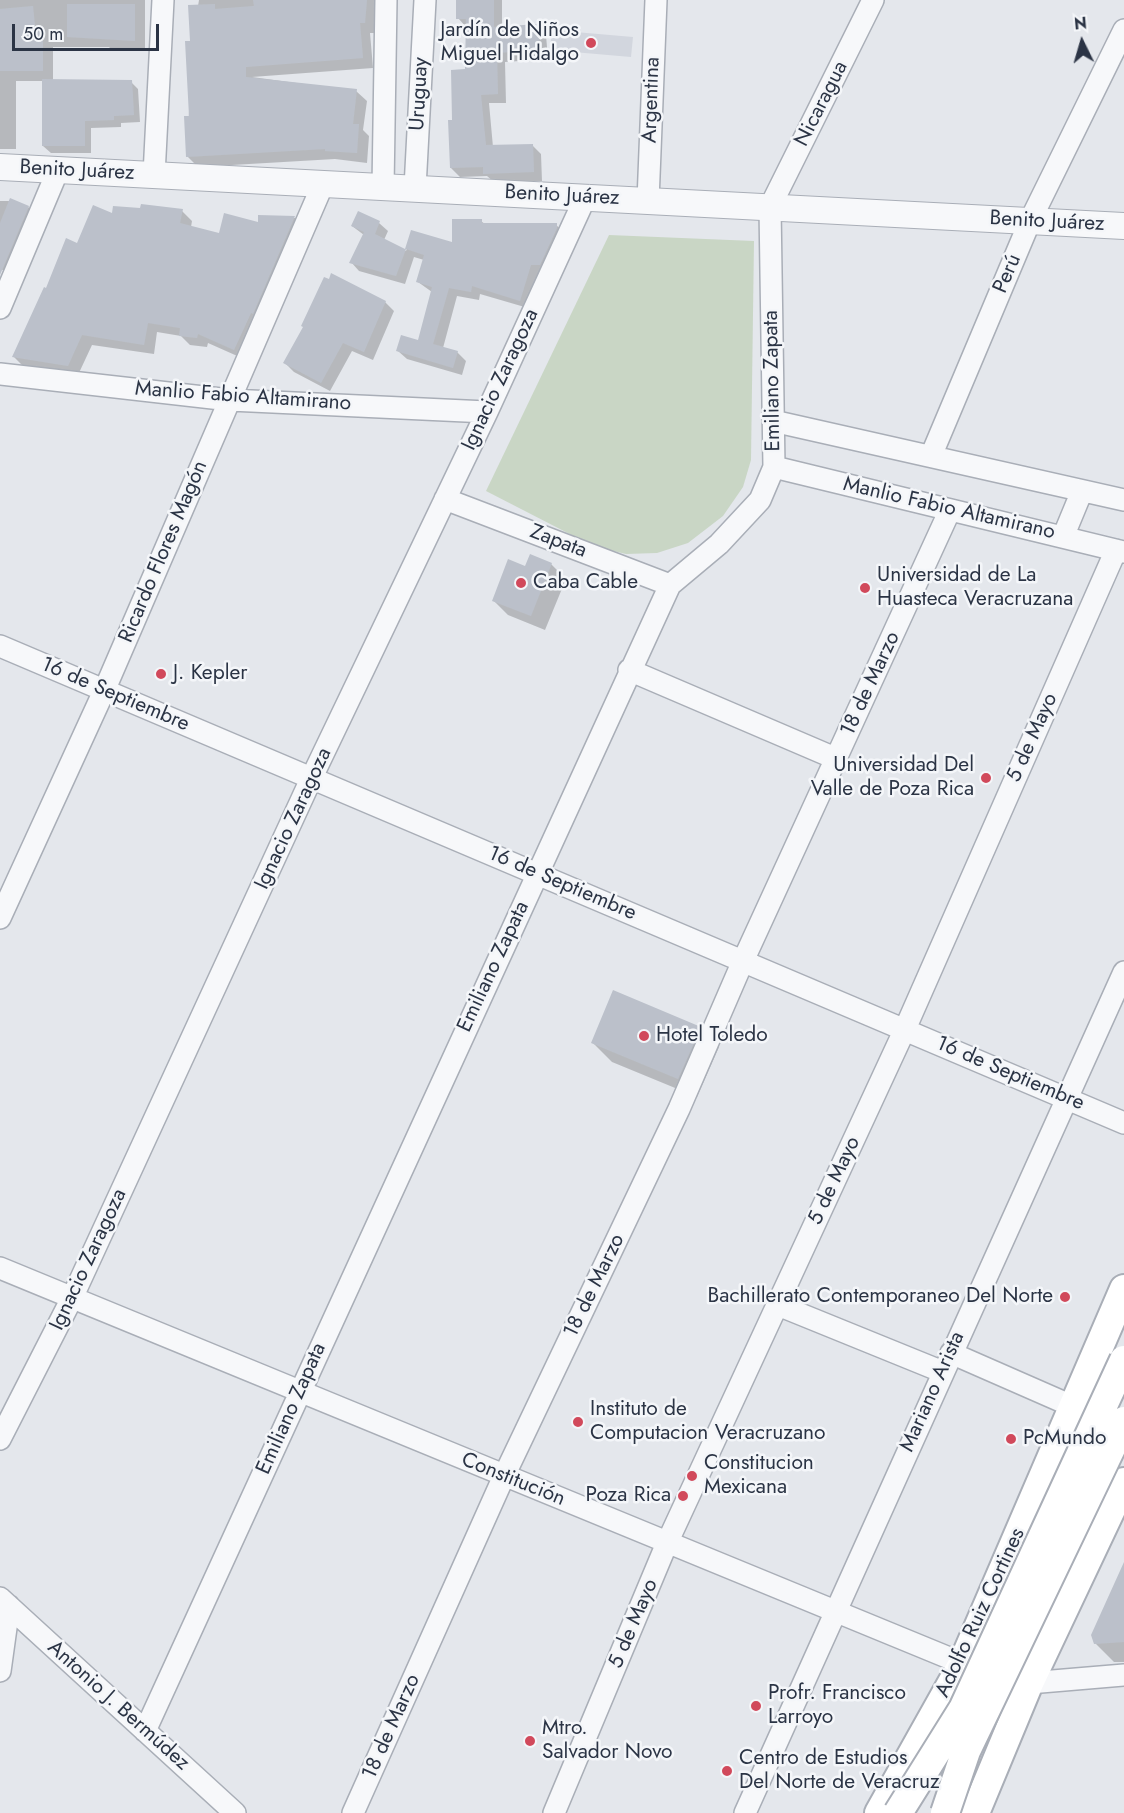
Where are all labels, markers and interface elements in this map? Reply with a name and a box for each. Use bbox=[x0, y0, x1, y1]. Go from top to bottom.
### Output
scale bar bbox=[15, 12, 162, 50]
north arrow bbox=[1052, 12, 1112, 72]
text: N bbox=[1073, 12, 1088, 36]
place label: Jardín de Niños Miguel Hidalgo bbox=[440, 18, 579, 68]
text: 50 m bbox=[23, 21, 63, 47]
marker: Jardín de Niños Miguel Hidalgo bbox=[584, 36, 598, 50]
street label: Argentina bbox=[638, 56, 666, 144]
street label: Uruguay bbox=[405, 57, 435, 131]
street label: Nicaragua bbox=[790, 57, 854, 151]
street label: Benito Juárez bbox=[19, 155, 135, 187]
street label: Benito Juárez bbox=[504, 180, 620, 212]
street label: Benito Juárez bbox=[989, 206, 1105, 238]
street label: Perú bbox=[989, 251, 1027, 297]
street label: Ignacio Zaragoza bbox=[457, 305, 545, 455]
street label: Emiliano Zapata bbox=[759, 310, 787, 452]
street label: Manlio Fabio Altamirano bbox=[134, 377, 352, 417]
street label: Ricardo Flores Magón bbox=[114, 457, 214, 647]
street label: Manlio Fabio Altamirano bbox=[841, 472, 1057, 546]
street label: Zapata bbox=[526, 520, 590, 564]
place label: Universidad de La Huasteca Veracruzana bbox=[877, 563, 1073, 613]
place label: Caba Cable bbox=[533, 570, 638, 596]
marker: Caba Cable bbox=[514, 576, 528, 590]
marker: Universidad de La Huasteca Veracruzana bbox=[858, 581, 872, 595]
street label: 18 de Marzo bbox=[836, 628, 906, 740]
street label: 16 de Septiembre bbox=[37, 652, 193, 738]
place label: J. Kepler bbox=[173, 661, 248, 687]
marker: J. Kepler bbox=[154, 667, 168, 681]
street label: 5 de Mayo bbox=[1002, 690, 1064, 786]
street label: Ignacio Zaragoza bbox=[250, 744, 338, 894]
place label: Universidad Del Valle de Poza Rica bbox=[811, 753, 974, 803]
marker: Universidad Del Valle de Poza Rica bbox=[979, 771, 993, 785]
street label: 16 de Septiembre bbox=[484, 841, 640, 927]
street label: Emiliano Zapata bbox=[453, 898, 535, 1036]
place label: Hotel Toledo bbox=[656, 1023, 768, 1049]
marker: Hotel Toledo bbox=[637, 1029, 651, 1043]
street label: 16 de Septiembre bbox=[932, 1031, 1088, 1117]
street label: 5 de Mayo bbox=[804, 1133, 866, 1229]
street label: Ignacio Zaragoza bbox=[45, 1185, 133, 1335]
street label: 18 de Marzo bbox=[559, 1230, 631, 1342]
place label: Bachillerato Contemporaneo Del Norte bbox=[708, 1284, 1053, 1310]
marker: Bachillerato Contemporaneo Del Norte bbox=[1058, 1290, 1072, 1304]
street label: Mariano Arista bbox=[895, 1328, 971, 1456]
street label: Emiliano Zapata bbox=[252, 1339, 332, 1479]
place label: Instituto de Computacion Veracruzano bbox=[590, 1397, 825, 1447]
marker: Instituto de Computacion Veracruzano bbox=[571, 1415, 585, 1429]
place label: PcMundo bbox=[1023, 1426, 1106, 1452]
marker: PcMundo bbox=[1004, 1432, 1018, 1446]
street label: Constitución bbox=[457, 1448, 569, 1512]
place label: Constitucion Mexicana bbox=[704, 1451, 814, 1501]
marker: Constitucion Mexicana bbox=[685, 1469, 699, 1483]
place label: Poza Rica bbox=[586, 1483, 671, 1509]
marker: Poza Rica bbox=[676, 1489, 690, 1503]
street label: Adolfo Ruiz Cortines bbox=[931, 1524, 1031, 1702]
street label: 5 de Mayo bbox=[604, 1576, 664, 1672]
street label: Antonio J. Bermúdez bbox=[42, 1636, 194, 1776]
street label: 18 de Marzo bbox=[358, 1671, 426, 1783]
place label: Profr. Francisco Larroyo bbox=[768, 1681, 906, 1731]
marker: Profr. Francisco Larroyo bbox=[749, 1699, 763, 1713]
place label: Mtro. Salvador Novo bbox=[542, 1716, 673, 1766]
marker: Mtro. Salvador Novo bbox=[523, 1734, 537, 1748]
place label: Centro de Estudios Del Norte de Veracruz bbox=[739, 1746, 940, 1796]
marker: Centro de Estudios Del Norte de Veracruz bbox=[720, 1764, 734, 1778]

